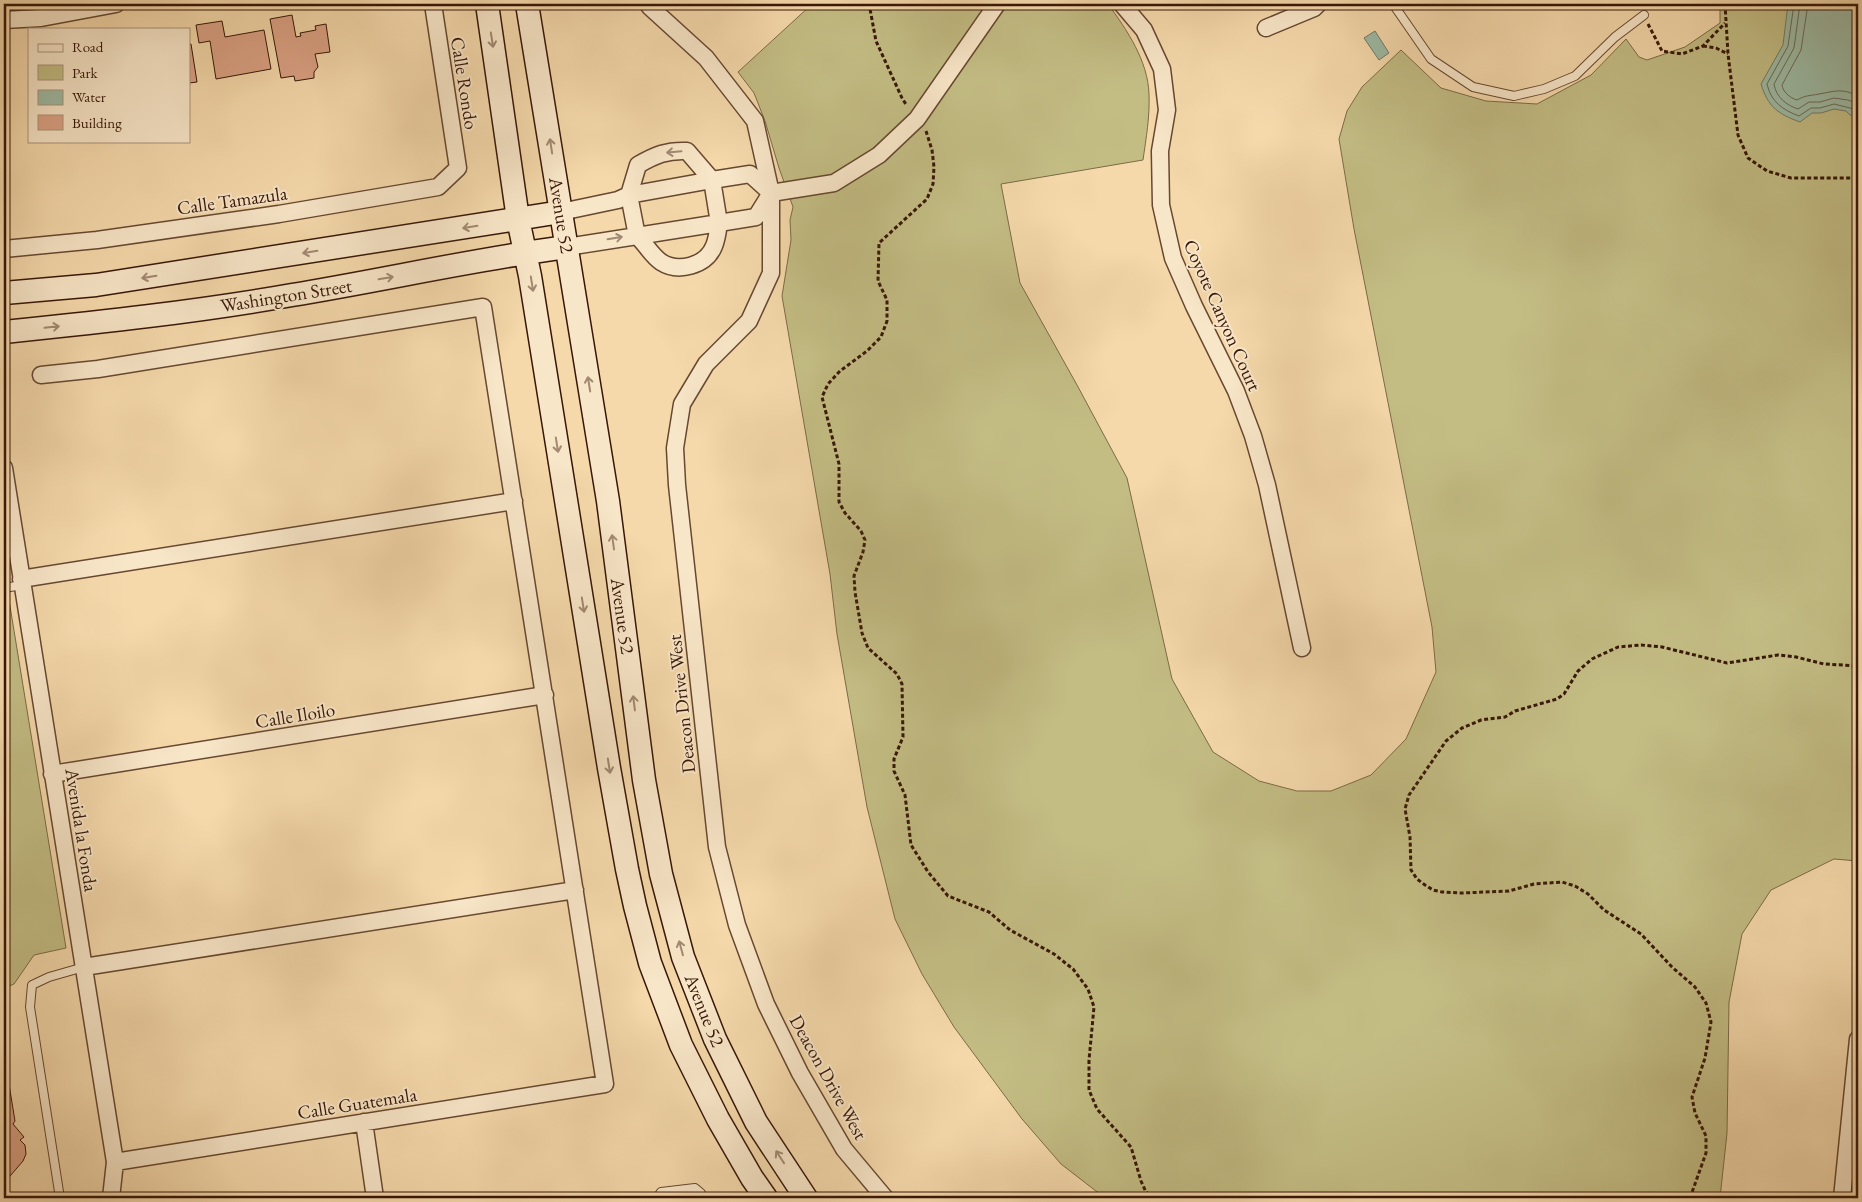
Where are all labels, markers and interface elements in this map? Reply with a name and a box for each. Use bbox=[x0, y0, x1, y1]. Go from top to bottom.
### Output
legend bbox=[28, 28, 190, 142]
one-way arrow bbox=[488, 31, 498, 47]
street label: Calle Rondo bbox=[445, 35, 484, 131]
text: Road bbox=[72, 37, 104, 56]
text: Park bbox=[72, 63, 99, 82]
text: Water bbox=[72, 87, 106, 106]
text: Building bbox=[72, 113, 122, 132]
one-way arrow bbox=[546, 139, 556, 155]
one-way arrow bbox=[666, 147, 682, 156]
street label: Avenue 52 bbox=[543, 174, 580, 255]
street label: Calle Tamazula bbox=[175, 180, 289, 221]
one-way arrow bbox=[463, 222, 479, 232]
one-way arrow bbox=[607, 233, 623, 243]
street label: Coyote Canyon Court bbox=[1178, 235, 1267, 395]
one-way arrow bbox=[302, 247, 318, 257]
one-way arrow bbox=[141, 272, 157, 282]
street label: Washington Street bbox=[218, 273, 354, 318]
one-way arrow bbox=[378, 273, 394, 283]
one-way arrow bbox=[527, 276, 537, 292]
one-way arrow bbox=[44, 322, 60, 332]
one-way arrow bbox=[583, 376, 593, 392]
one-way arrow bbox=[553, 436, 563, 452]
one-way arrow bbox=[608, 534, 618, 550]
street label: Avenue 52 bbox=[605, 575, 640, 656]
one-way arrow bbox=[578, 597, 588, 613]
street label: Deacon Drive West bbox=[662, 633, 701, 775]
one-way arrow bbox=[629, 695, 639, 711]
street label: Calle Iloilo bbox=[253, 697, 337, 734]
one-way arrow bbox=[604, 757, 614, 773]
street label: Avenida la Fonda bbox=[59, 766, 104, 894]
one-way arrow bbox=[676, 940, 685, 956]
street label: Avenue 52 bbox=[678, 969, 730, 1050]
street label: Deacon Drive West bbox=[784, 1010, 873, 1144]
street label: Calle Guatemala bbox=[295, 1082, 419, 1125]
one-way arrow bbox=[775, 1151, 785, 1165]

